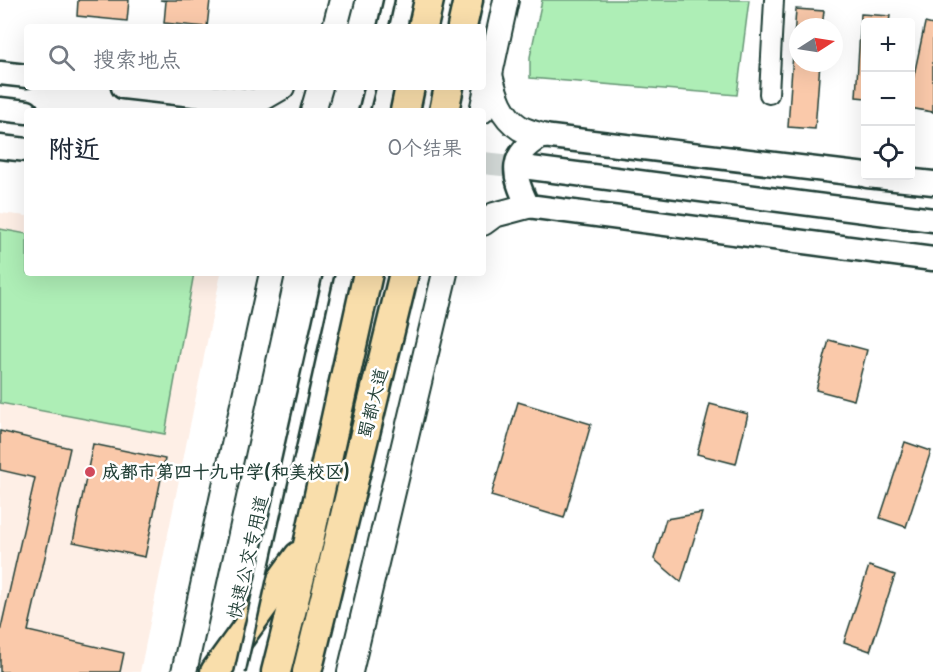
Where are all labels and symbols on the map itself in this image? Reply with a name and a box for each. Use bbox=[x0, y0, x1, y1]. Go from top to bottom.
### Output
north arrow bbox=[789, 18, 843, 72]
street label: 蜀都大道 bbox=[350, 364, 393, 441]
place label: 成都市第四十九中学(和美校区) bbox=[102, 457, 350, 484]
marker: 成都市第四十九中学(和美校区) bbox=[83, 465, 97, 479]
street label: 快速公交专用道 bbox=[219, 492, 274, 621]

